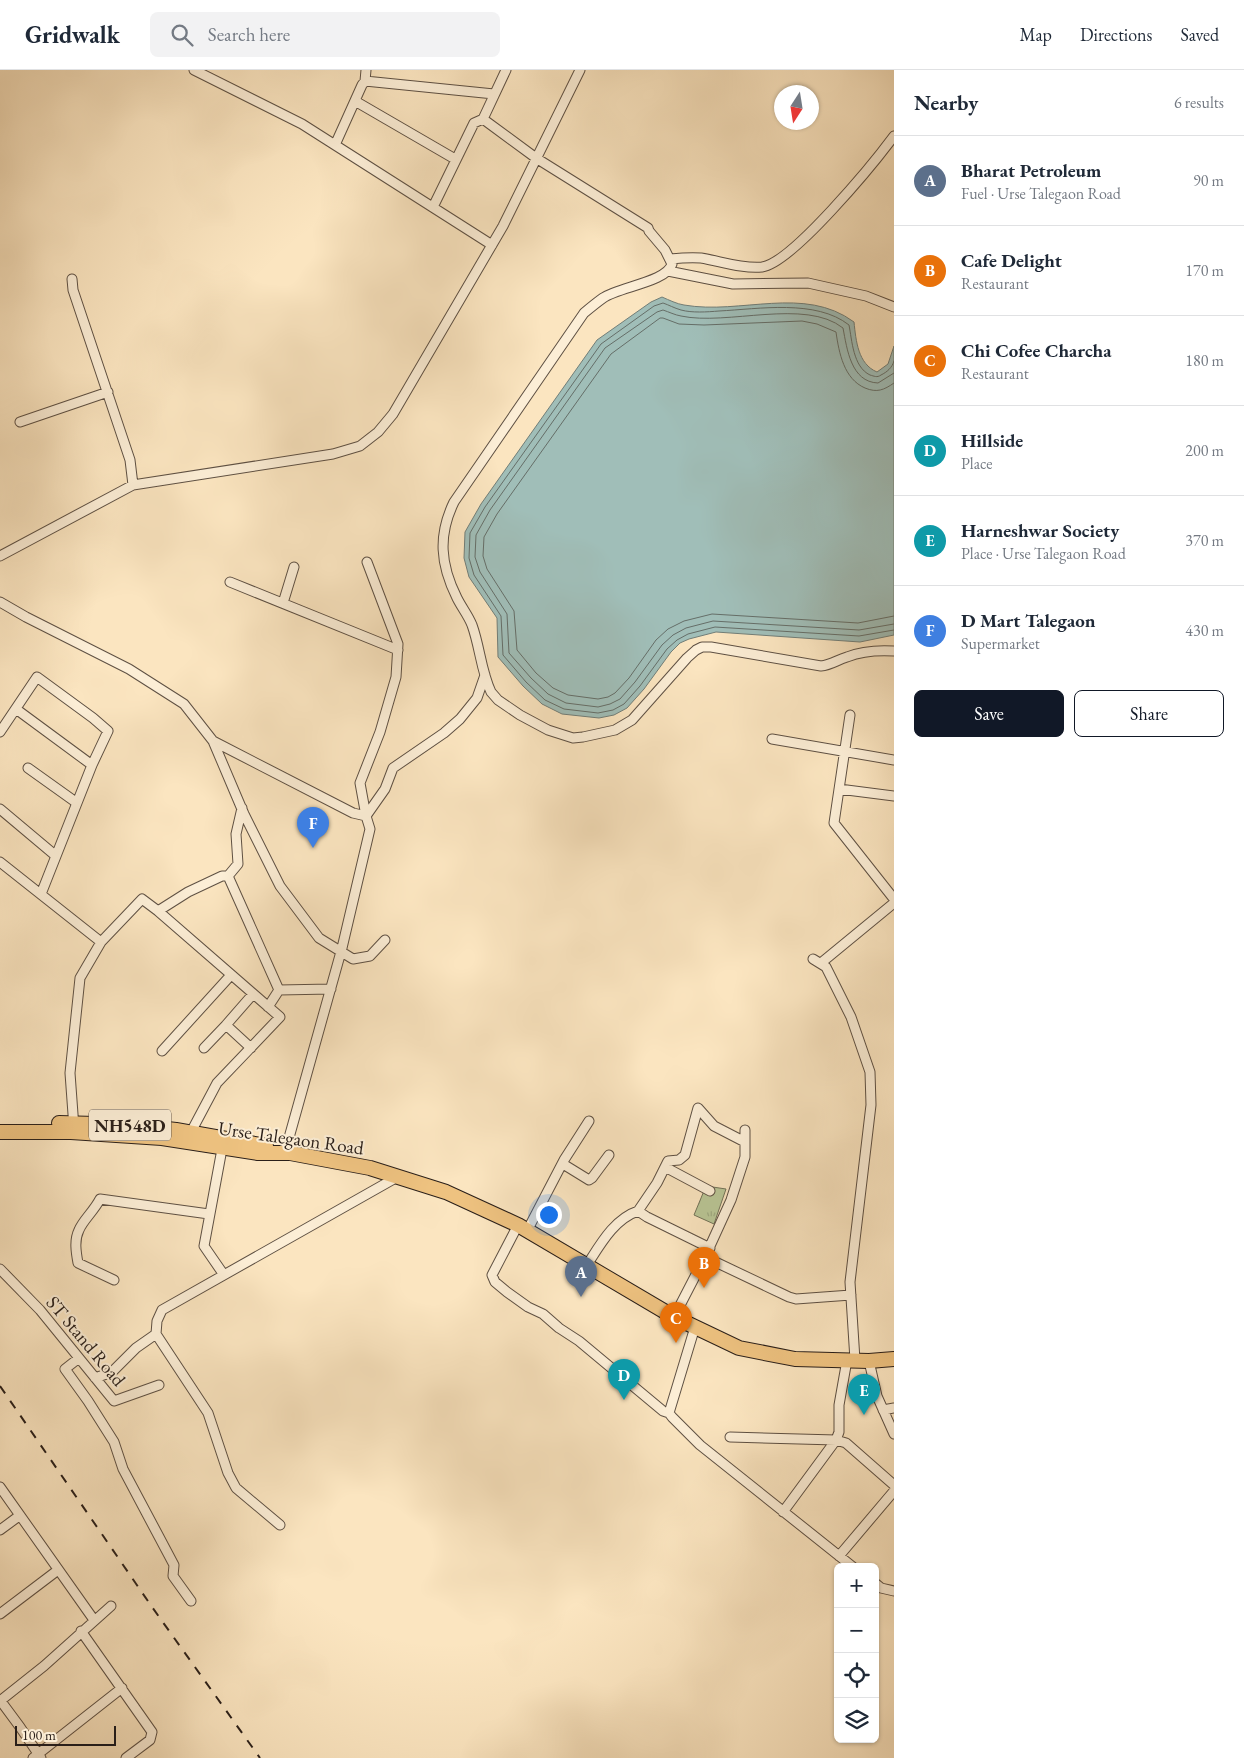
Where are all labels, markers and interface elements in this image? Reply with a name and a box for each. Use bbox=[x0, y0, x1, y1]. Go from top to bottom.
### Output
search box bbox=[150, 12, 500, 57]
text: Gridwalk bbox=[25, 19, 120, 50]
icon: search bbox=[168, 21, 196, 49]
text: Search here bbox=[208, 22, 290, 47]
text: Map bbox=[1020, 23, 1052, 46]
text: Directions bbox=[1080, 23, 1152, 46]
text: Saved bbox=[1180, 23, 1219, 46]
north arrow bbox=[774, 85, 819, 130]
text: Nearby bbox=[914, 89, 978, 116]
text: 6 results bbox=[1174, 92, 1224, 113]
text: Bharat Petroleum bbox=[961, 158, 1101, 183]
text: A bbox=[924, 170, 936, 191]
text: 90 m bbox=[1193, 170, 1224, 191]
text: Fuel · Urse Talegaon Road bbox=[961, 183, 1121, 204]
text: Cafe Delight bbox=[961, 248, 1062, 273]
text: B bbox=[925, 260, 935, 281]
text: 170 m bbox=[1185, 260, 1224, 281]
text: Restaurant bbox=[961, 273, 1029, 294]
text: Chi Cofee Charcha bbox=[961, 338, 1112, 363]
text: C bbox=[924, 350, 936, 371]
text: 180 m bbox=[1185, 350, 1224, 371]
text: Restaurant bbox=[961, 363, 1029, 384]
text: Hillside bbox=[961, 428, 1023, 453]
text: D bbox=[924, 440, 936, 461]
text: 200 m bbox=[1185, 440, 1224, 461]
text: Place bbox=[961, 453, 993, 474]
text: Harneshwar Society bbox=[961, 518, 1119, 543]
text: E bbox=[925, 530, 935, 551]
text: 370 m bbox=[1185, 530, 1224, 551]
text: Place · Urse Talegaon Road bbox=[961, 543, 1126, 564]
text: D Mart Talegaon bbox=[961, 608, 1096, 633]
text: F bbox=[926, 620, 934, 641]
text: 430 m bbox=[1185, 620, 1224, 641]
text: Supermarket bbox=[961, 633, 1040, 654]
button: Save bbox=[914, 690, 1064, 737]
button: Share bbox=[1074, 690, 1224, 737]
pin: F bbox=[297, 807, 329, 848]
road number: NH548D bbox=[89, 1110, 171, 1140]
street label: Urse Talegaon Road bbox=[217, 1115, 366, 1161]
your location bbox=[536, 1202, 562, 1228]
pin: B bbox=[688, 1247, 720, 1288]
pin: A bbox=[565, 1256, 597, 1297]
street label: ST Stand Road bbox=[41, 1290, 131, 1392]
pin: C bbox=[660, 1302, 692, 1343]
pin: D bbox=[608, 1359, 640, 1400]
pin: E bbox=[848, 1374, 880, 1415]
map controls bbox=[834, 1563, 879, 1743]
button: + bbox=[834, 1563, 879, 1608]
button: − bbox=[834, 1608, 879, 1653]
button: locate bbox=[834, 1653, 879, 1698]
button: layers bbox=[834, 1698, 879, 1743]
scale bar bbox=[15, 1723, 116, 1746]
text: 100 m bbox=[22, 1726, 56, 1744]

